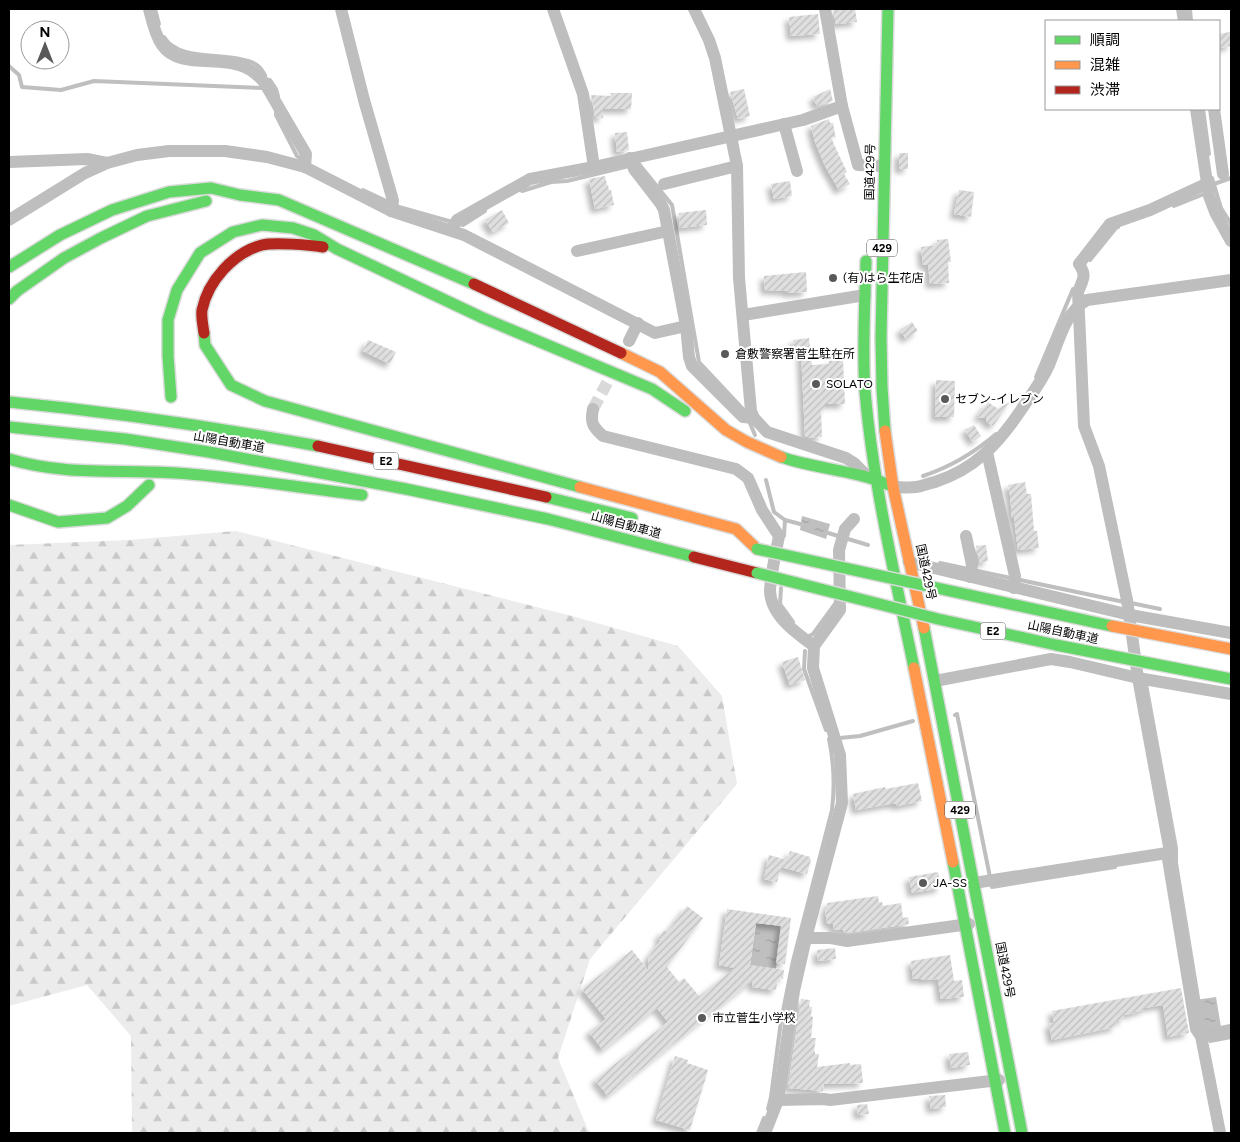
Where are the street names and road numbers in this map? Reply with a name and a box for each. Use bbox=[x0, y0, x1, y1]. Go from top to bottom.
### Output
street label: 国道429号 bbox=[863, 143, 877, 201]
road number: 429 bbox=[867, 240, 897, 256]
street label: 山陽自動車道 bbox=[192, 429, 266, 455]
road number: E2 bbox=[374, 452, 398, 470]
street label: 山陽自動車道 bbox=[589, 509, 663, 541]
street label: 国道429号 bbox=[913, 543, 939, 601]
street label: 山陽自動車道 bbox=[1026, 618, 1100, 646]
road number: E2 bbox=[980, 622, 1006, 640]
road number: 429 bbox=[945, 802, 975, 818]
street label: 国道429号 bbox=[993, 941, 1017, 999]

